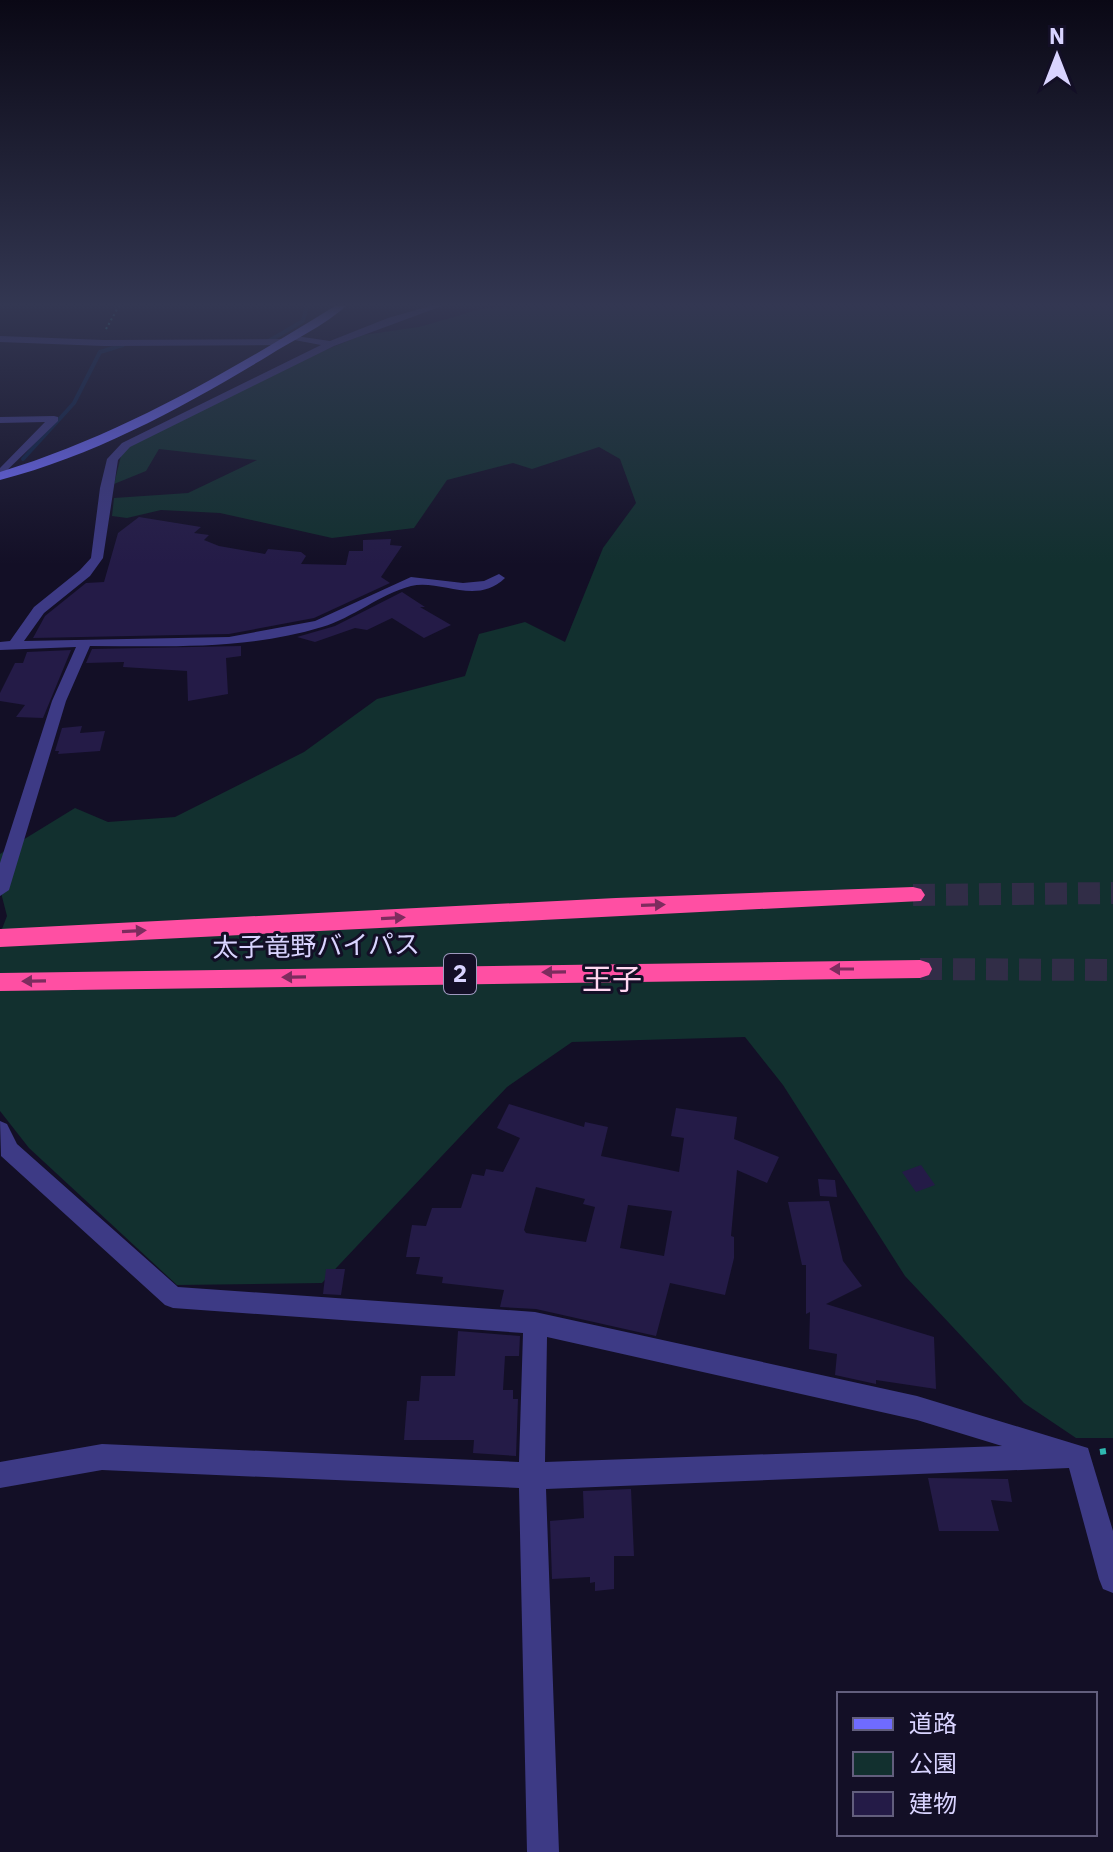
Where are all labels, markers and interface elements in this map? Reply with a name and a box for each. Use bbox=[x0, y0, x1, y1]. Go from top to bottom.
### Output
north arrow bbox=[1017, 16, 1097, 96]
text: N bbox=[1049, 21, 1065, 50]
one-way arrow bbox=[641, 898, 666, 911]
one-way arrow bbox=[381, 911, 406, 924]
one-way arrow bbox=[122, 924, 147, 937]
street label: 太子竜野バイパス bbox=[212, 926, 420, 964]
road number: 2 bbox=[444, 954, 476, 994]
district label: 王子 bbox=[582, 959, 642, 998]
one-way arrow bbox=[829, 963, 854, 976]
one-way arrow bbox=[541, 966, 566, 979]
one-way arrow bbox=[281, 971, 306, 983]
one-way arrow bbox=[21, 975, 46, 987]
legend bbox=[837, 1692, 1097, 1836]
text: 道路 bbox=[909, 1707, 957, 1739]
text: 公園 bbox=[909, 1747, 957, 1779]
text: 建物 bbox=[909, 1787, 957, 1819]

